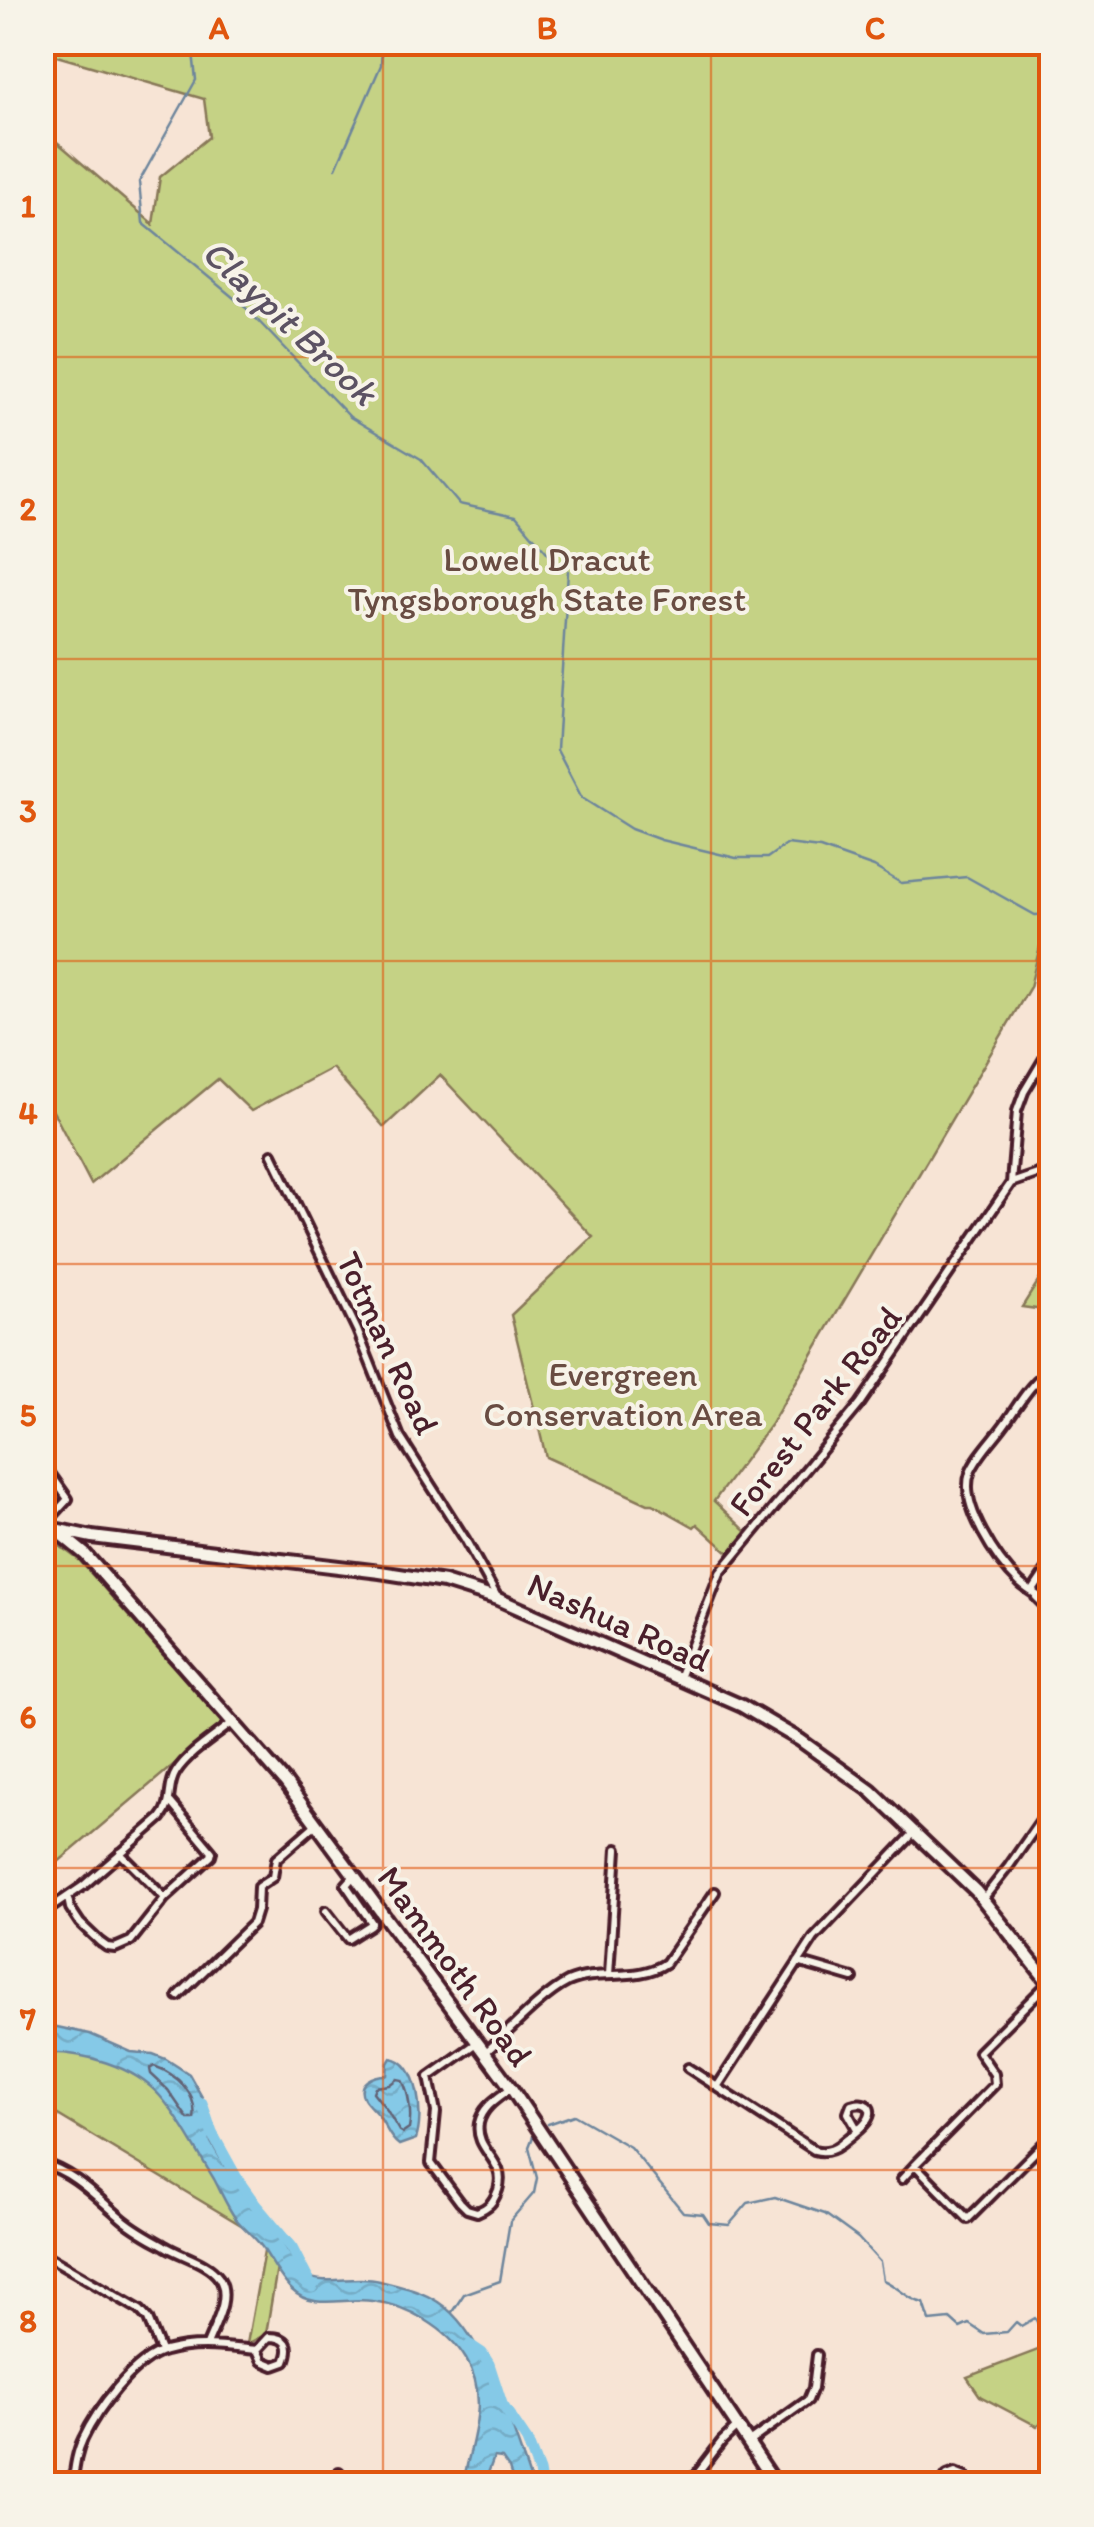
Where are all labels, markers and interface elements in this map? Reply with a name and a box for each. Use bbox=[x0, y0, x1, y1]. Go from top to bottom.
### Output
text: A bbox=[208, 9, 230, 47]
text: B bbox=[537, 9, 557, 47]
text: C bbox=[865, 9, 885, 47]
text: 1 bbox=[21, 187, 36, 225]
water label: Claypit Brook bbox=[193, 229, 389, 416]
text: 2 bbox=[20, 490, 37, 528]
park label: Lowell Dracut Tyngsborough State Forest bbox=[348, 538, 746, 620]
text: 3 bbox=[19, 792, 37, 830]
text: 4 bbox=[18, 1094, 38, 1132]
street label: Totman Road bbox=[327, 1245, 449, 1441]
street label: Forest Park Road bbox=[720, 1297, 910, 1525]
park label: Evergreen Conservation Area bbox=[483, 1353, 763, 1435]
text: 5 bbox=[20, 1396, 37, 1434]
street label: Nashua Road bbox=[521, 1563, 717, 1681]
text: 6 bbox=[20, 1698, 37, 1736]
street label: Mammoth Road bbox=[368, 1858, 542, 2074]
text: 7 bbox=[19, 2000, 36, 2038]
text: 8 bbox=[19, 2302, 37, 2340]

